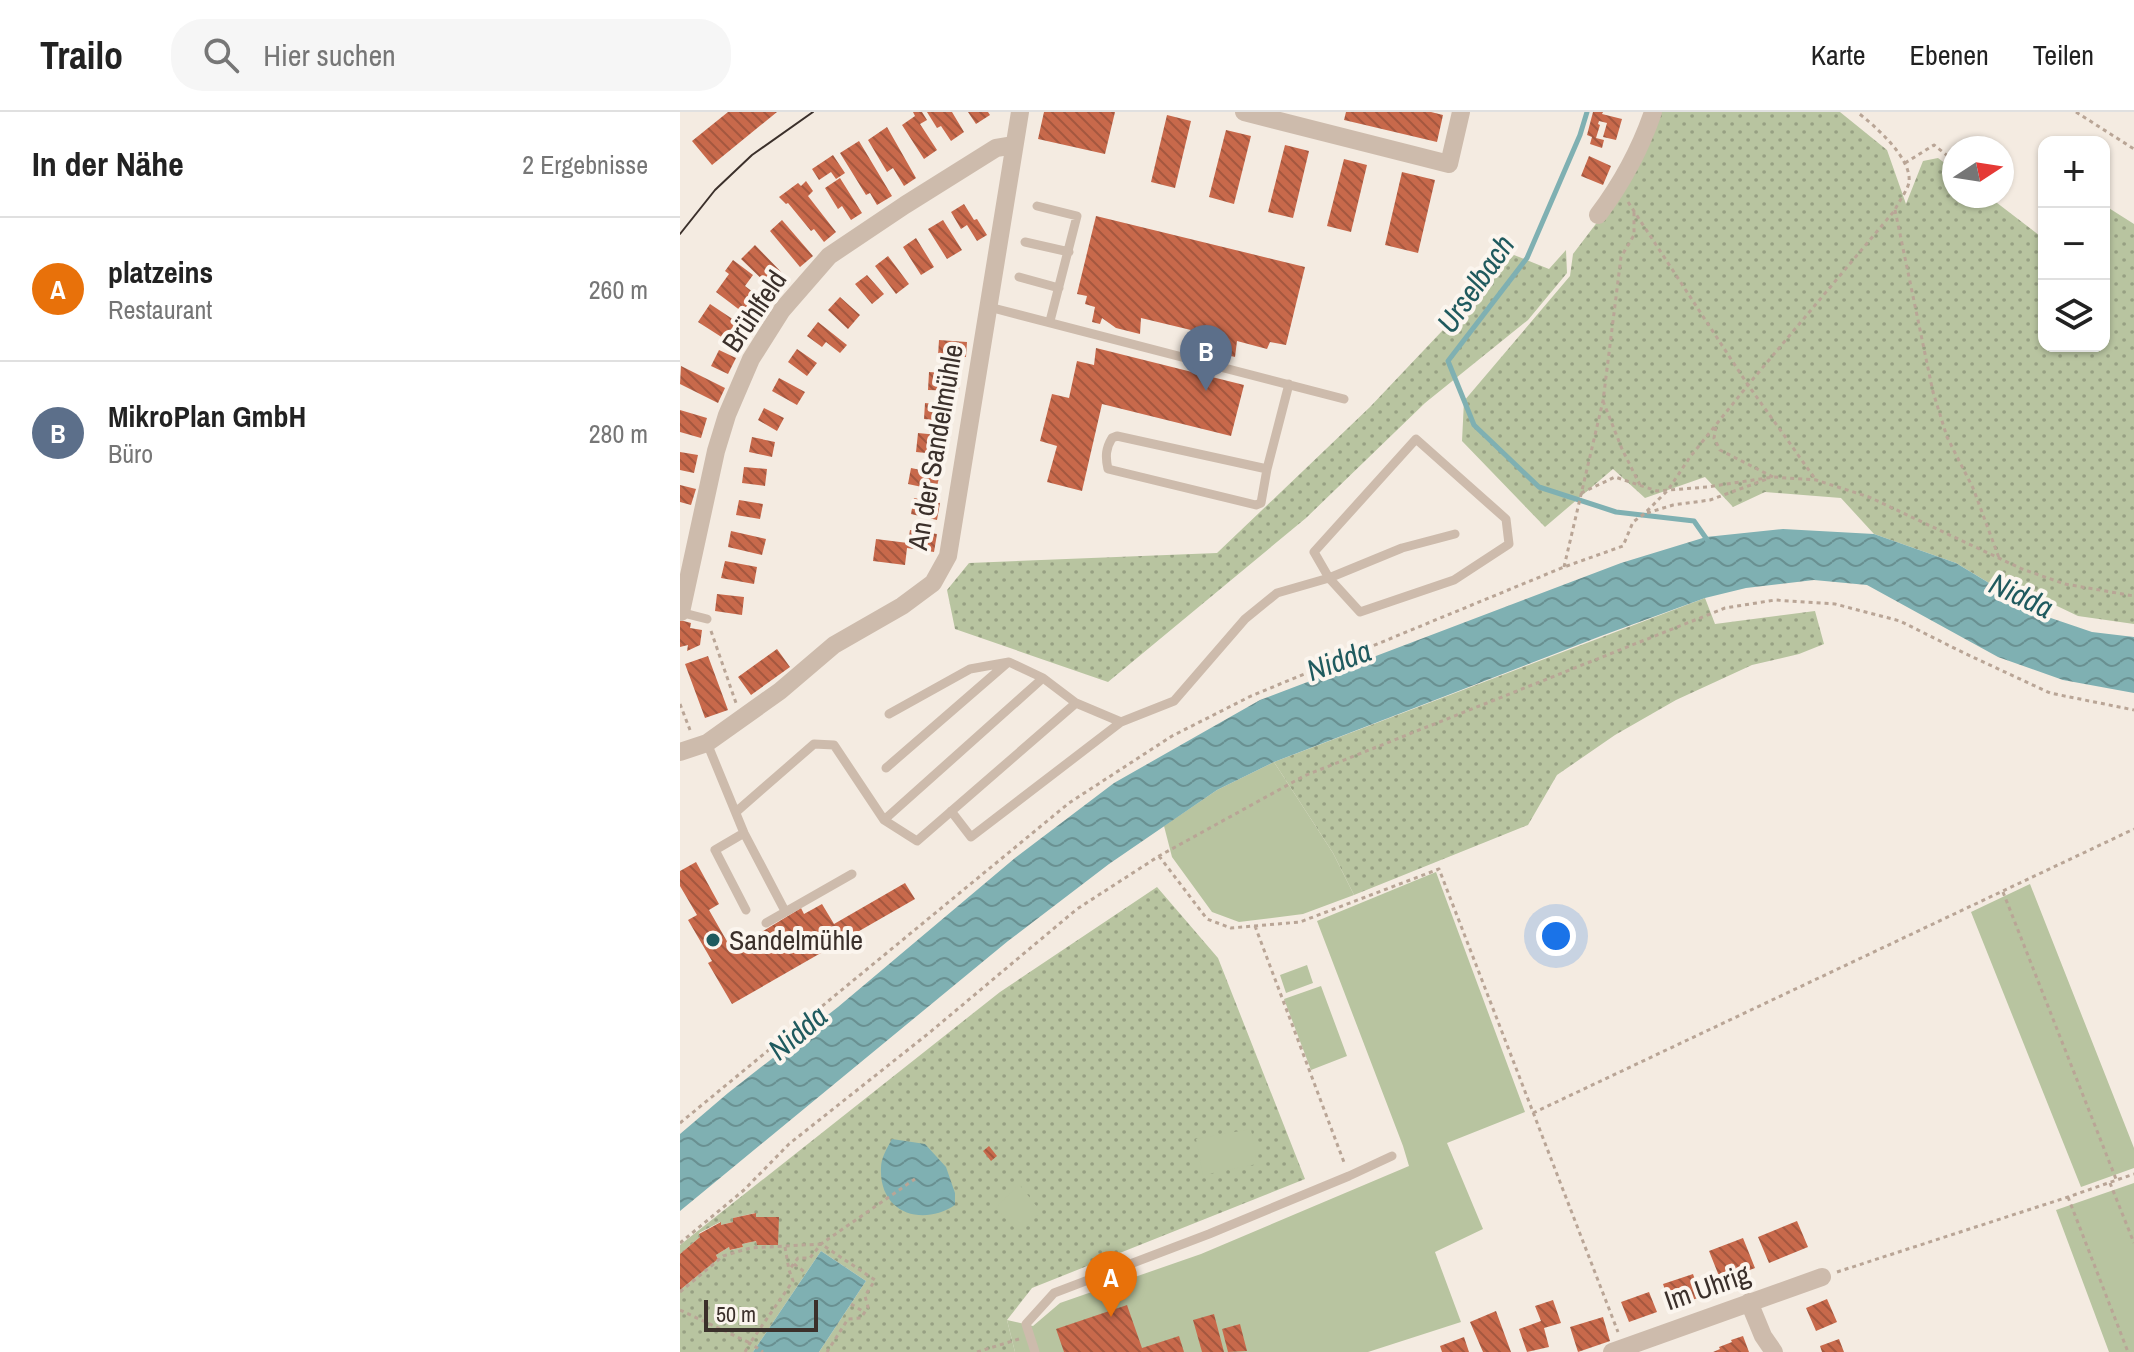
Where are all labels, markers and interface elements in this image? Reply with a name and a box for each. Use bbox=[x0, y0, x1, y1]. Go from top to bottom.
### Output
search box bbox=[171, 19, 731, 91]
text: Trailo bbox=[40, 30, 123, 81]
icon: search bbox=[199, 33, 243, 77]
text: Hier suchen bbox=[263, 35, 396, 75]
text: Karte bbox=[1811, 36, 1866, 74]
text: Ebenen bbox=[1910, 36, 1989, 74]
text: Teilen bbox=[2033, 36, 2094, 74]
north arrow bbox=[1942, 136, 2014, 208]
map controls bbox=[2038, 136, 2110, 352]
button: + bbox=[2038, 136, 2110, 208]
text: In der Nähe bbox=[32, 141, 184, 187]
text: 2 Ergebnisse bbox=[522, 147, 648, 182]
button: − bbox=[2038, 208, 2110, 280]
water label: Urselbach bbox=[1427, 227, 1523, 340]
text: platzeins bbox=[108, 252, 213, 292]
street label: Brühlfeld bbox=[713, 263, 795, 359]
text: A bbox=[50, 272, 66, 307]
text: 260 m bbox=[589, 272, 648, 307]
button: layers bbox=[2038, 280, 2110, 352]
text: Restaurant bbox=[108, 292, 212, 327]
pin: B bbox=[1180, 325, 1232, 391]
street label: An der Sandelmühle bbox=[898, 341, 972, 554]
text: MikroPlan GmbH bbox=[108, 396, 306, 436]
text: B bbox=[50, 416, 66, 451]
text: 280 m bbox=[589, 416, 648, 451]
text: Büro bbox=[108, 436, 153, 471]
water label: Nidda bbox=[1983, 563, 2060, 627]
water label: Nidda bbox=[1301, 630, 1376, 690]
your location bbox=[1536, 916, 1576, 956]
place label: Sandelmühle bbox=[729, 921, 863, 959]
marker: Sandelmühle bbox=[704, 931, 722, 949]
water label: Nidda bbox=[759, 996, 835, 1069]
pin: A bbox=[1085, 1251, 1137, 1317]
street label: Im Uhrig bbox=[1659, 1255, 1755, 1319]
scale bar bbox=[704, 1296, 818, 1332]
text: 50 m bbox=[716, 1299, 756, 1329]

